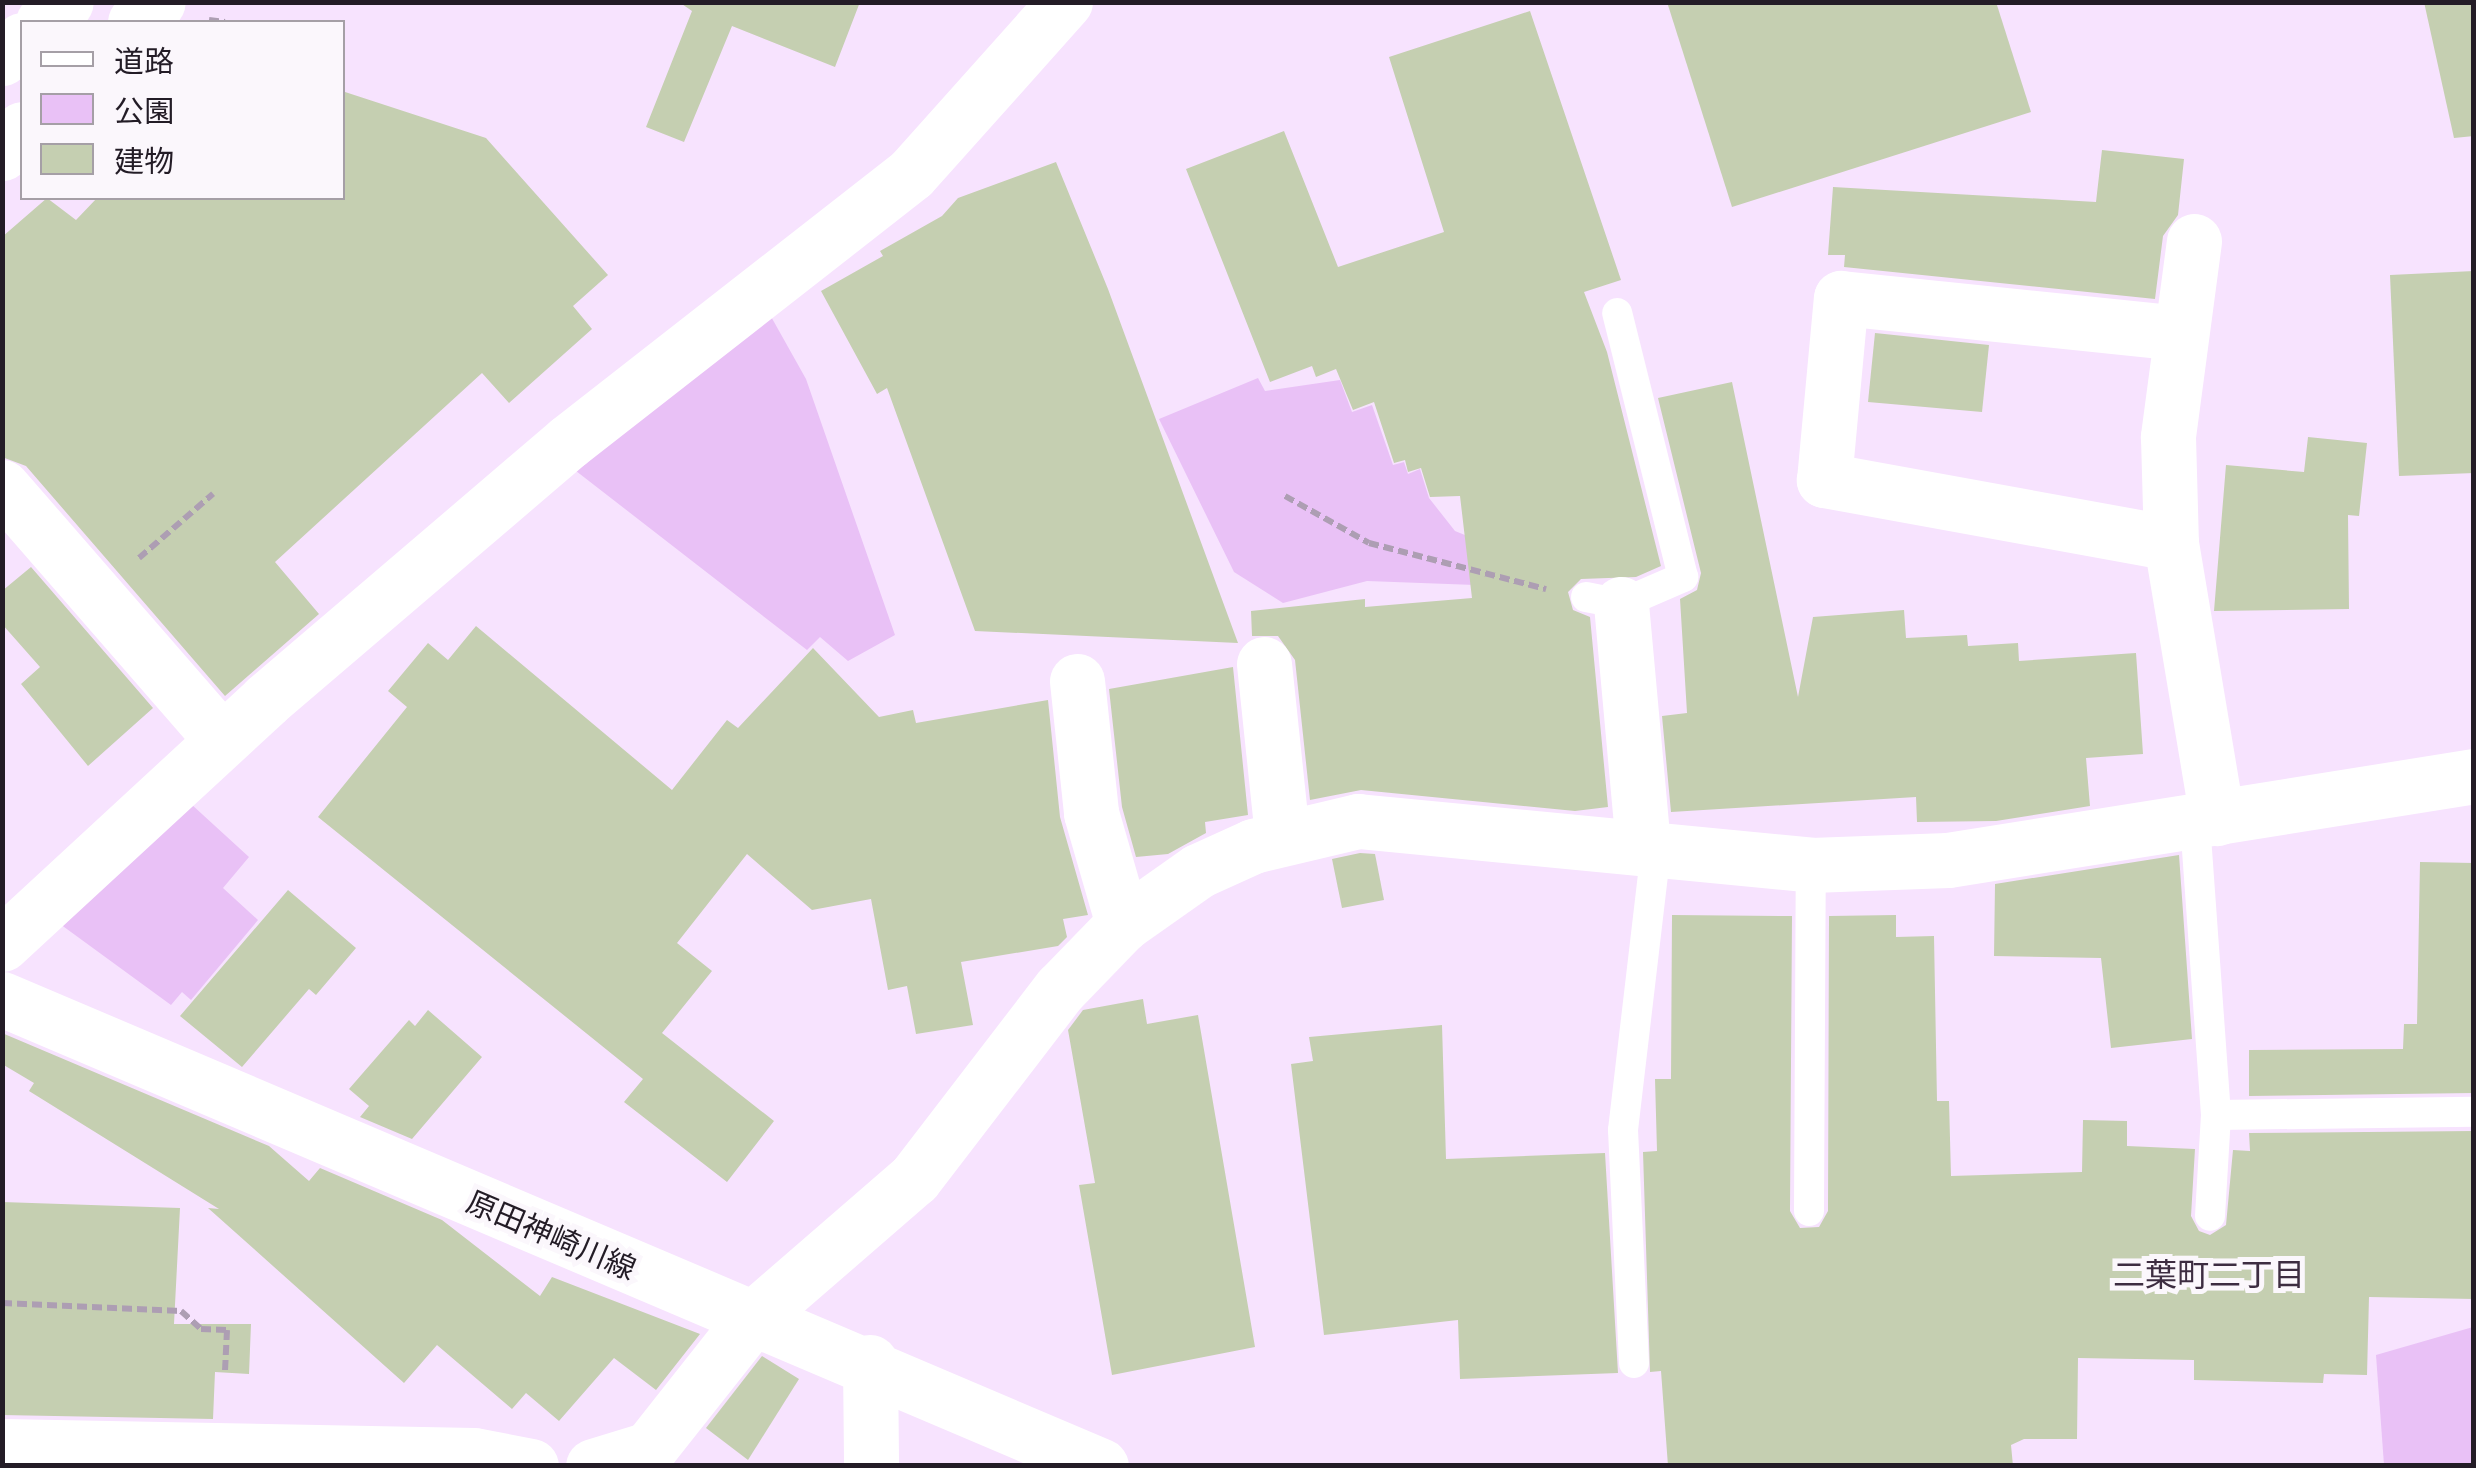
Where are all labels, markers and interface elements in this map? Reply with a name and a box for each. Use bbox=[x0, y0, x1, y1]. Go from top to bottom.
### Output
legend bbox=[20, 20, 345, 200]
text: 道路 bbox=[114, 44, 174, 80]
text: 公園 bbox=[114, 94, 174, 130]
text: 建物 bbox=[114, 144, 174, 180]
street label: 原田神崎川線 bbox=[461, 1184, 641, 1288]
district label: 二葉町二丁目 bbox=[2113, 1256, 2305, 1294]

